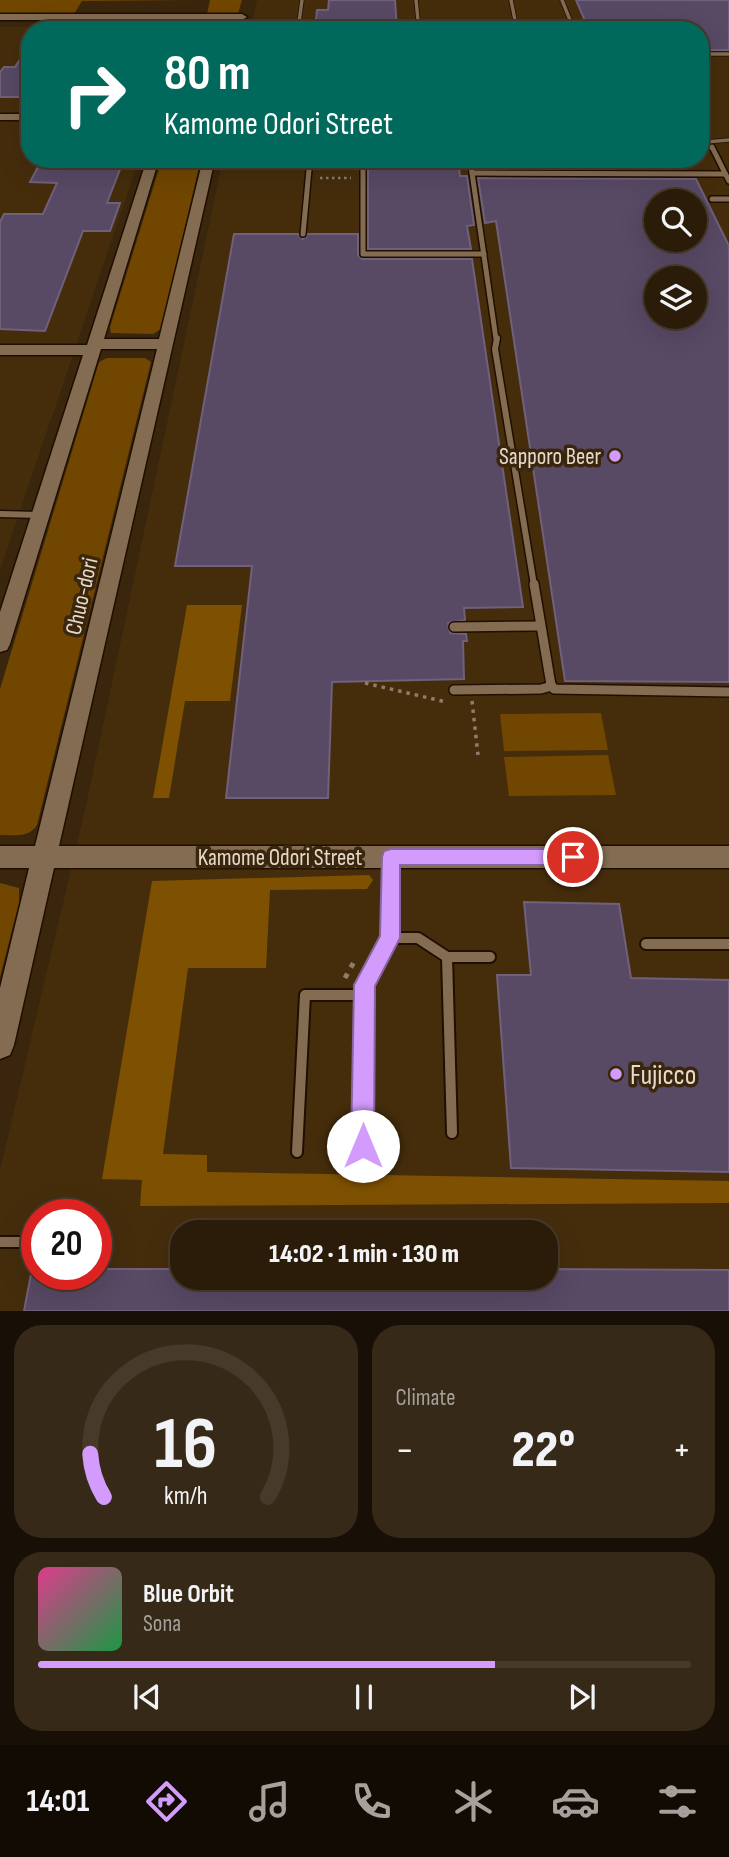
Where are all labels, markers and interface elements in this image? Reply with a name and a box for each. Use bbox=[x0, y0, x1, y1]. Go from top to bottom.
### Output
text: 80 m bbox=[164, 45, 251, 104]
icon: right bbox=[49, 49, 140, 140]
text: Kamome Odori Street bbox=[164, 105, 393, 144]
map controls bbox=[644, 189, 707, 329]
button: search bbox=[644, 189, 707, 252]
button: layers bbox=[644, 266, 707, 329]
place label: Sapporo Beer bbox=[499, 443, 601, 471]
marker: Sapporo Beer bbox=[607, 448, 623, 464]
street label: Chuo-dori bbox=[59, 555, 104, 638]
pin bbox=[543, 827, 603, 887]
icon: arrive bbox=[554, 838, 592, 876]
street label: Kamome Odori Street bbox=[198, 844, 362, 872]
place label: Fujicco bbox=[630, 1059, 696, 1092]
marker: Fujicco bbox=[608, 1066, 624, 1082]
position arrow bbox=[326, 1109, 400, 1183]
speed limit sign: 20 bbox=[21, 1199, 112, 1290]
text: 14:02 · 1 min · 130 m bbox=[269, 1239, 459, 1270]
text: Climate bbox=[396, 1384, 455, 1412]
text: 16 bbox=[154, 1402, 217, 1490]
text: 22° bbox=[511, 1419, 575, 1482]
text: − bbox=[396, 1428, 414, 1473]
text: + bbox=[672, 1428, 691, 1473]
text: km/h bbox=[164, 1481, 207, 1512]
text: Blue Orbit bbox=[143, 1579, 234, 1610]
text: Sona bbox=[143, 1610, 181, 1638]
icon: previous bbox=[128, 1678, 166, 1716]
icon: pause bbox=[345, 1678, 383, 1716]
icon: next bbox=[563, 1678, 601, 1716]
icon: directions bbox=[142, 1777, 191, 1826]
icon: music bbox=[245, 1777, 294, 1826]
icon: phone bbox=[347, 1777, 396, 1826]
icon: climate bbox=[449, 1777, 498, 1826]
icon: car bbox=[551, 1777, 600, 1826]
icon: filters bbox=[653, 1777, 702, 1826]
text: 14:01 bbox=[27, 1782, 89, 1821]

